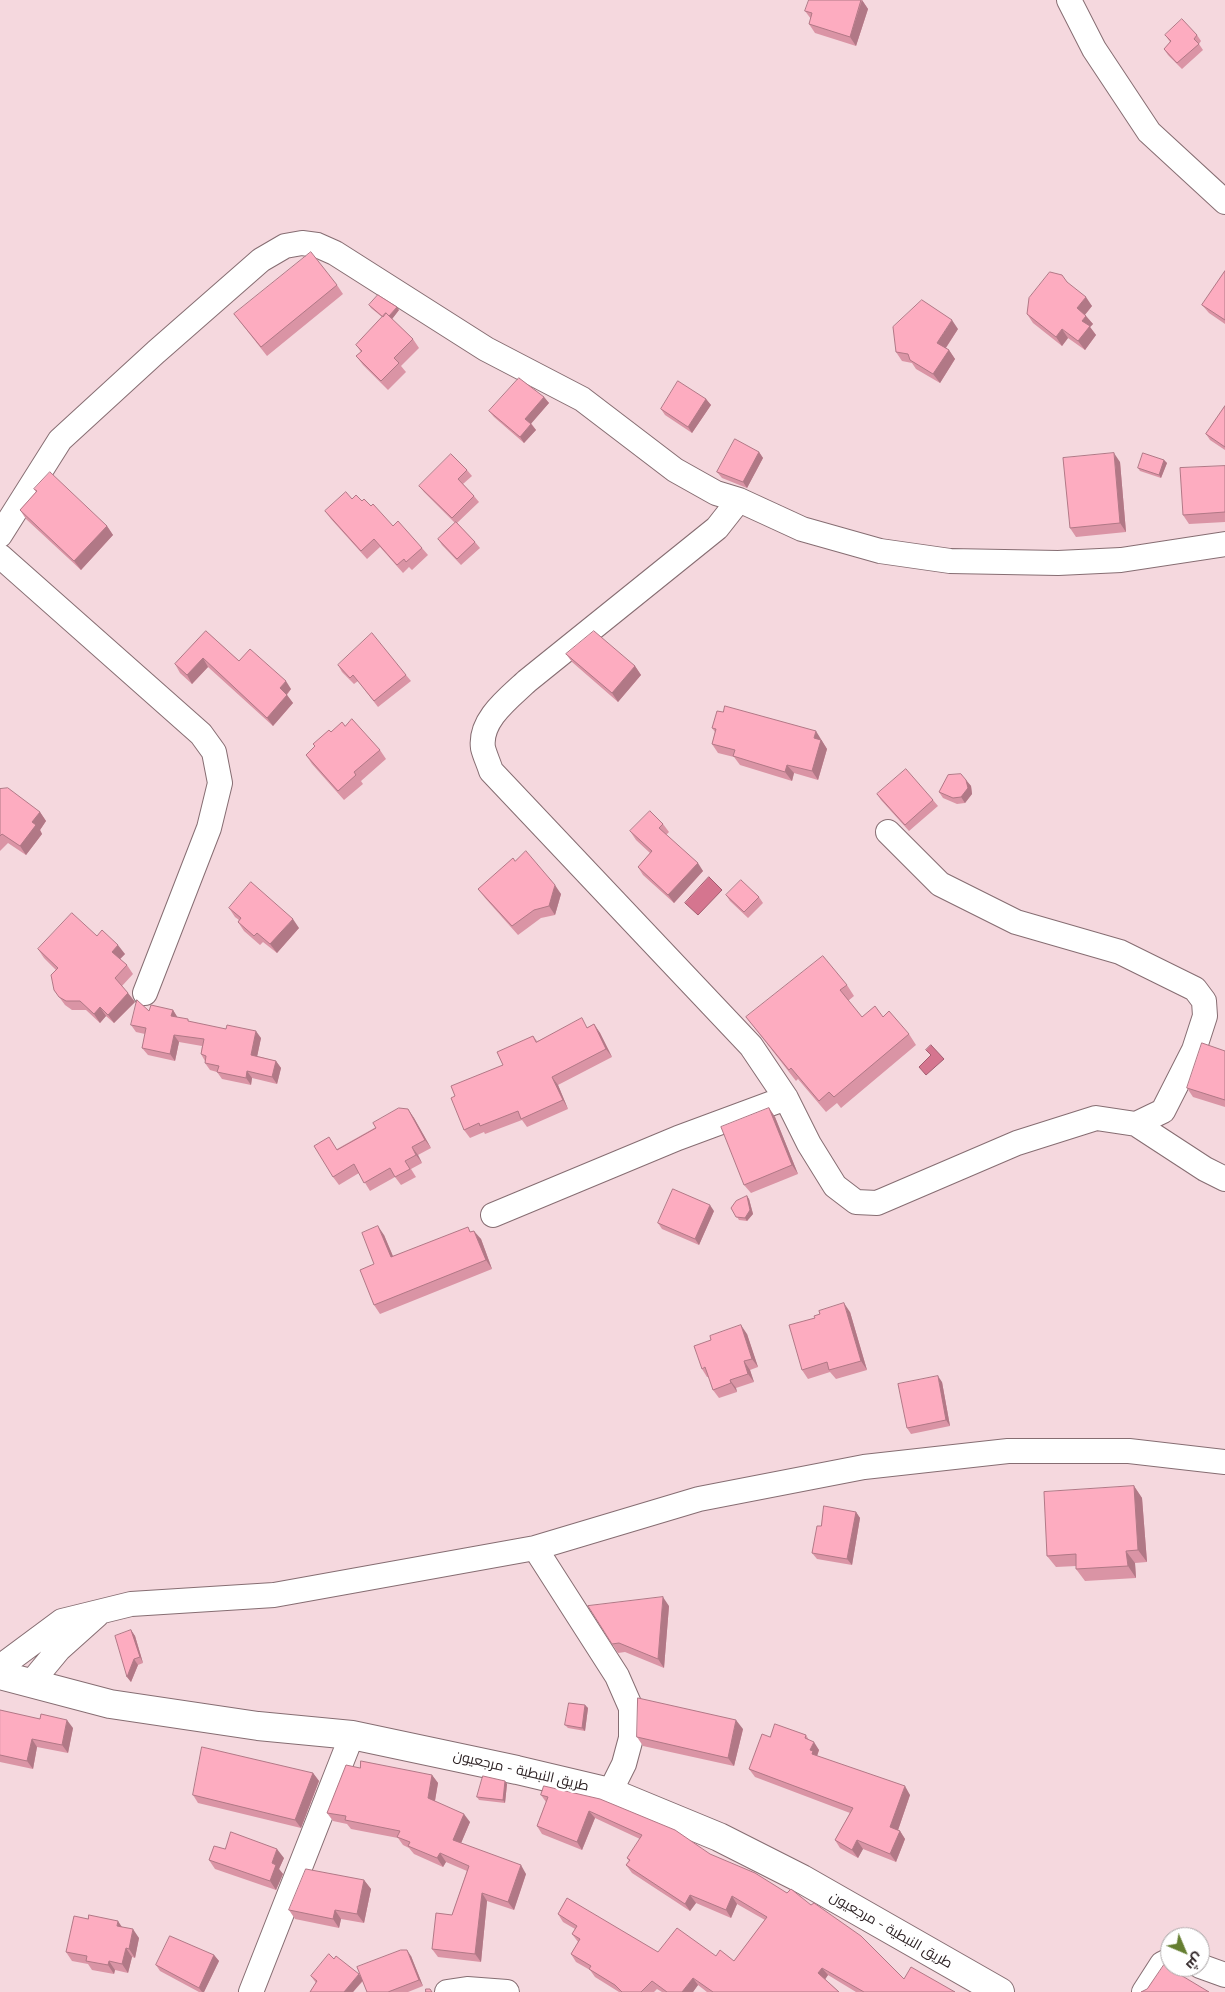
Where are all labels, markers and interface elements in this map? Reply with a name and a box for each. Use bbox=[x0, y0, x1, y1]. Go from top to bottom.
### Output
street label: طريق النبطية - مرجعيون bbox=[451, 1747, 591, 1795]
street label: طريق النبطية - مرجعيون bbox=[827, 1888, 955, 1972]
north arrow bbox=[1160, 1927, 1210, 1977]
text: ش bbox=[1182, 1949, 1208, 1975]

